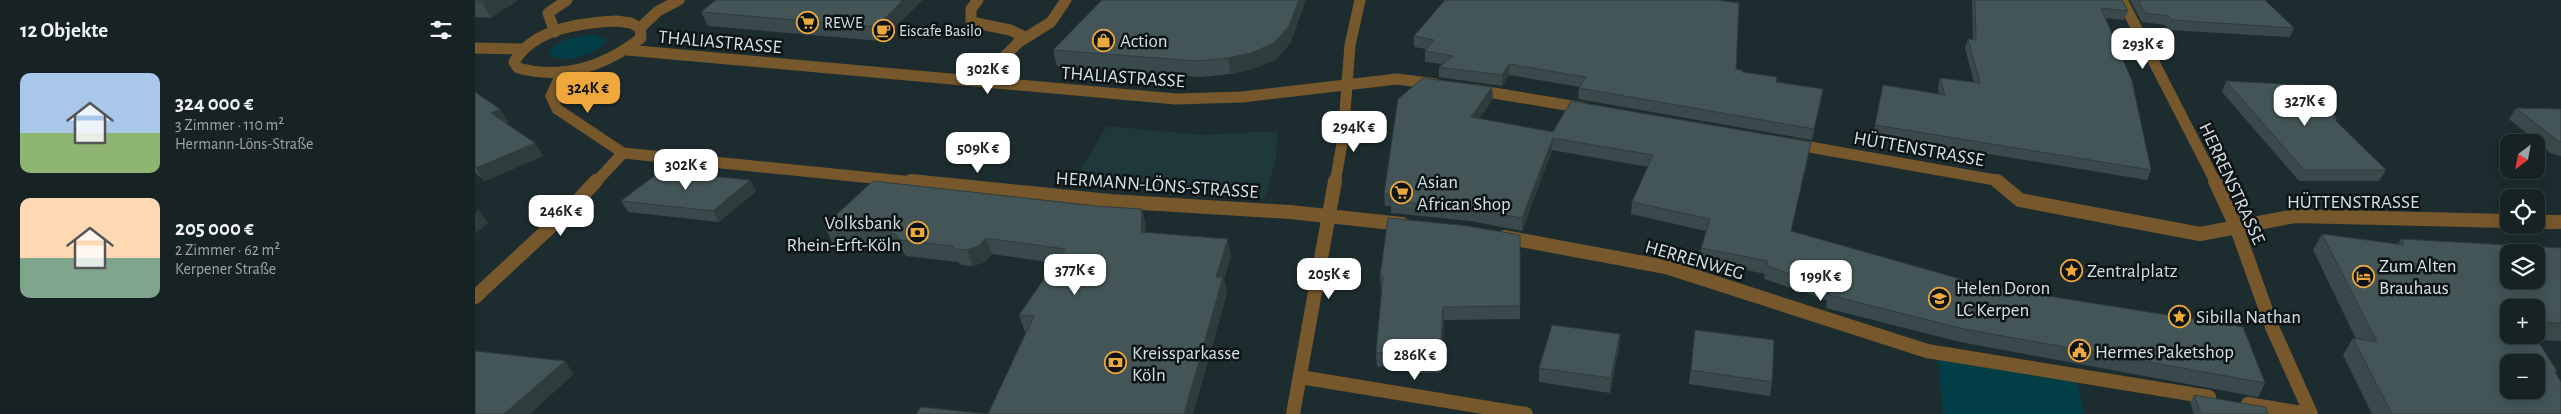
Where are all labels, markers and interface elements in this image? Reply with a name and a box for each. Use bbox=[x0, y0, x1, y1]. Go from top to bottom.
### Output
supermarket icon: REWE bbox=[796, 10, 820, 34]
place label: REWE bbox=[824, 15, 863, 31]
icon: filters bbox=[427, 16, 455, 44]
cafe icon: Eiscafe Basilo bbox=[871, 18, 895, 42]
text: 12 Objekte bbox=[20, 20, 108, 41]
place label: Eiscafe Basilo bbox=[899, 23, 982, 39]
street label: THALIASTRASSE bbox=[657, 28, 782, 57]
shop icon: Action bbox=[1092, 28, 1116, 52]
pin: 293K € bbox=[2102, 28, 2184, 70]
place label: Action bbox=[1120, 32, 1168, 51]
text: 293K € bbox=[2122, 36, 2164, 52]
pin: 302K € bbox=[947, 52, 1029, 95]
text: 302K € bbox=[967, 61, 1009, 77]
street label: THALIASTRASSE bbox=[1060, 64, 1185, 91]
pin: 324K € bbox=[547, 72, 629, 114]
text: 324K € bbox=[567, 80, 609, 96]
pin: 327K € bbox=[2264, 84, 2346, 127]
icon: home bbox=[60, 93, 120, 153]
text: 324 000 € bbox=[175, 93, 253, 114]
text: 327K € bbox=[2285, 93, 2325, 109]
pin: 294K € bbox=[1313, 110, 1395, 153]
text: 3 Zimmer · 110 m² bbox=[175, 117, 284, 133]
text: 294K € bbox=[1333, 119, 1375, 135]
street label: HERRENSTRASSE bbox=[2195, 120, 2268, 247]
street label: HÜTTENSTRASSE bbox=[1852, 128, 1986, 170]
pin: 509K € bbox=[937, 132, 1019, 174]
north arrow bbox=[2500, 134, 2545, 179]
map controls bbox=[2500, 134, 2545, 399]
text: Hermann-Löns-Straße bbox=[175, 136, 314, 152]
text: 509K € bbox=[957, 140, 999, 156]
pin: 302K € bbox=[645, 148, 727, 191]
text: 302K € bbox=[665, 157, 707, 173]
street label: HERMANN-LÖNS-STRASSE bbox=[1055, 168, 1259, 202]
place label: Asian African Shop bbox=[1417, 173, 1511, 214]
supermarket icon: Asian African Shop bbox=[1389, 180, 1413, 204]
button: locate bbox=[2500, 189, 2545, 234]
street label: HÜTTENSTRASSE bbox=[2287, 192, 2419, 212]
pin: 246K € bbox=[520, 194, 602, 237]
text: 246K € bbox=[540, 203, 582, 219]
place label: Volksbank Rhein-Erft-Köln bbox=[786, 214, 901, 255]
icon: home bbox=[60, 218, 120, 278]
text: 205 000 € bbox=[175, 218, 254, 239]
bank icon: Volksbank Rhein-Erft-Köln bbox=[905, 221, 929, 245]
street label: HERRENWEG bbox=[1643, 237, 1746, 284]
text: 2 Zimmer · 62 m² bbox=[175, 242, 280, 258]
button: layers bbox=[2500, 244, 2545, 289]
pin: 377K € bbox=[1034, 254, 1116, 296]
place label: Zum Alten Brauhaus bbox=[2379, 257, 2457, 298]
pin: 205K € bbox=[1288, 258, 1370, 300]
place icon: Zentralplatz bbox=[2059, 258, 2083, 282]
pin: 199K € bbox=[1780, 260, 1862, 302]
text: Kerpener Straße bbox=[175, 261, 276, 277]
text: 377K € bbox=[1055, 262, 1095, 278]
place label: Zentralplatz bbox=[2087, 262, 2178, 281]
hotel icon: Zum Alten Brauhaus bbox=[2351, 264, 2375, 288]
text: 205K € bbox=[1308, 266, 1350, 282]
text: 199K € bbox=[1801, 268, 1841, 284]
place label: Helen Doron LC Kerpen bbox=[1956, 279, 2050, 320]
school or university icon: Helen Doron LC Kerpen bbox=[1928, 286, 1952, 310]
button: + bbox=[2500, 299, 2545, 344]
place icon: Sibilla Nathan bbox=[2168, 304, 2192, 328]
place label: Sibilla Nathan bbox=[2196, 308, 2301, 327]
pin: 286K € bbox=[1374, 338, 1456, 381]
public building icon: Hermes Paketshop bbox=[2067, 339, 2091, 363]
place label: Hermes Paketshop bbox=[2095, 343, 2234, 362]
place label: Kreissparkasse Köln bbox=[1132, 344, 1240, 385]
text: 286K € bbox=[1394, 347, 1436, 363]
bank icon: Kreissparkasse Köln bbox=[1104, 351, 1128, 375]
button: − bbox=[2500, 354, 2545, 399]

